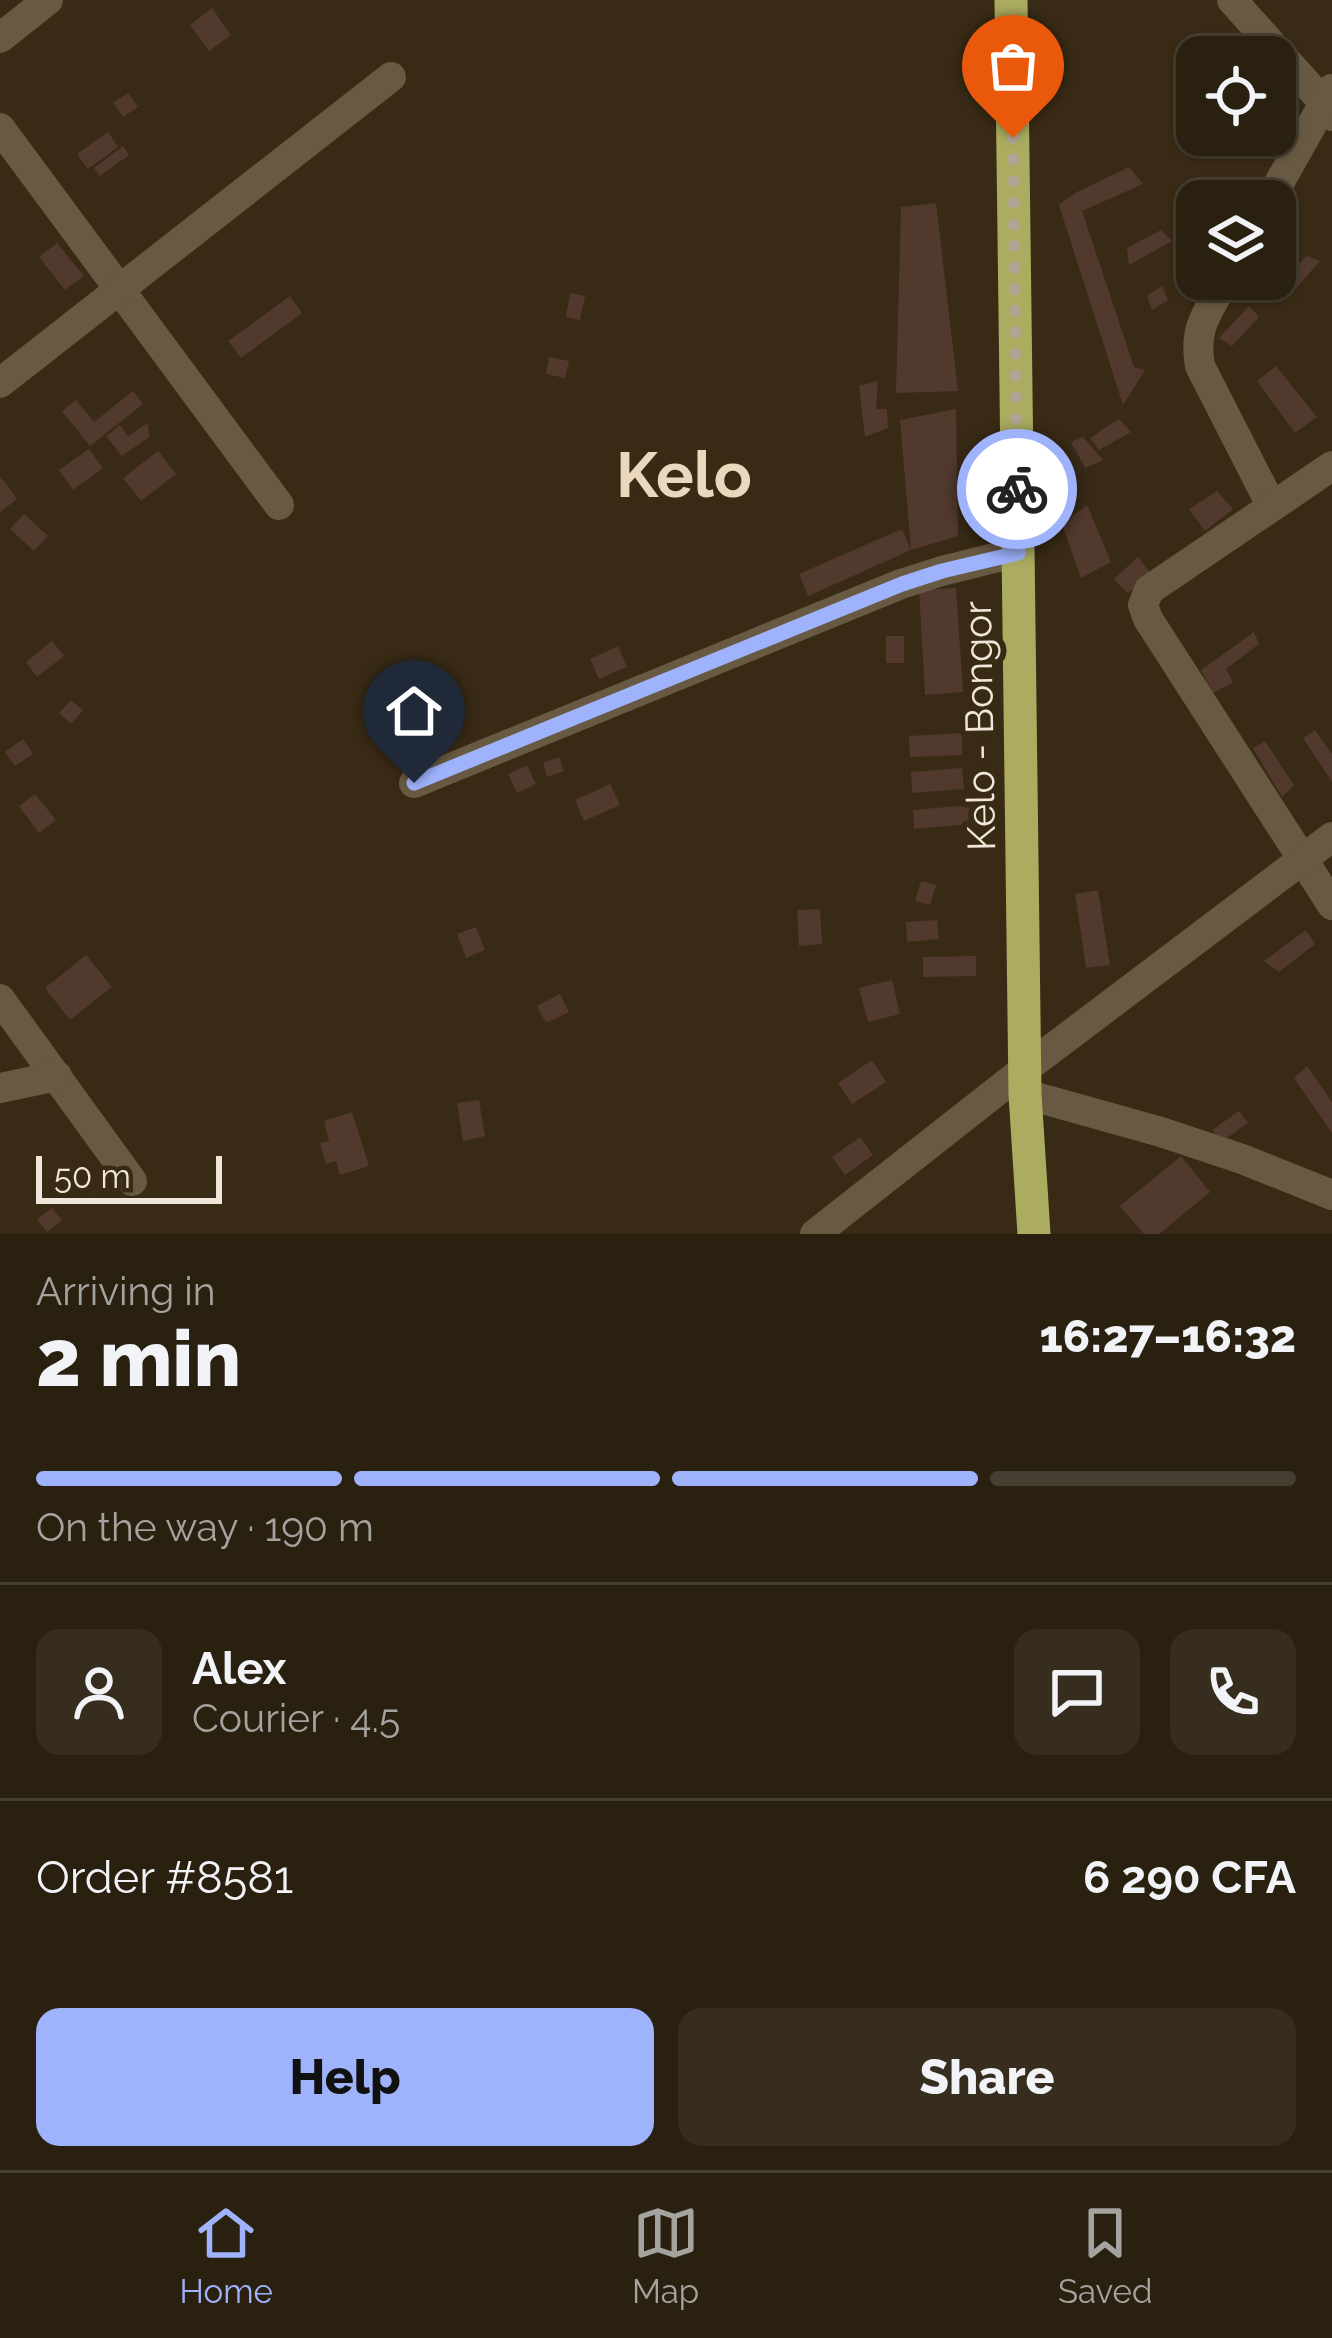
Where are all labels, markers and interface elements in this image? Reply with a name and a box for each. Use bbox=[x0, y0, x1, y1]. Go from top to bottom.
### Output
pin bbox=[962, 15, 1064, 138]
icon: bag bbox=[980, 33, 1046, 99]
map controls bbox=[1176, 36, 1296, 300]
button: locate bbox=[1176, 36, 1296, 156]
button: layers bbox=[1176, 180, 1296, 300]
courier bbox=[957, 429, 1077, 549]
district label: Kelo bbox=[616, 438, 752, 512]
icon: bike bbox=[984, 456, 1050, 522]
street label: Kelo - Bongor bbox=[954, 600, 1004, 851]
pin bbox=[363, 660, 465, 783]
icon: home bbox=[381, 678, 447, 744]
scale bar bbox=[36, 1150, 222, 1203]
text: 50 m bbox=[54, 1157, 131, 1196]
text: Arriving in bbox=[36, 1268, 216, 1314]
text: 16:27–16:32 bbox=[1039, 1310, 1296, 1363]
text: 2 min bbox=[36, 1313, 241, 1404]
text: On the way · 190 m bbox=[36, 1504, 374, 1550]
button: person bbox=[36, 1629, 162, 1755]
button: chat bbox=[1014, 1629, 1140, 1755]
button: phone bbox=[1170, 1629, 1296, 1755]
text: Alex bbox=[192, 1642, 286, 1695]
text: Courier · 4.5 bbox=[192, 1695, 400, 1741]
text: Order #8581 bbox=[36, 1851, 293, 1904]
text: 6 290 CFA bbox=[1083, 1851, 1296, 1904]
button: Help bbox=[36, 2008, 654, 2146]
button: Share bbox=[678, 2008, 1296, 2146]
tab: Home bbox=[180, 2200, 273, 2311]
tab: Map bbox=[632, 2200, 699, 2311]
tab: Saved bbox=[1058, 2200, 1152, 2311]

